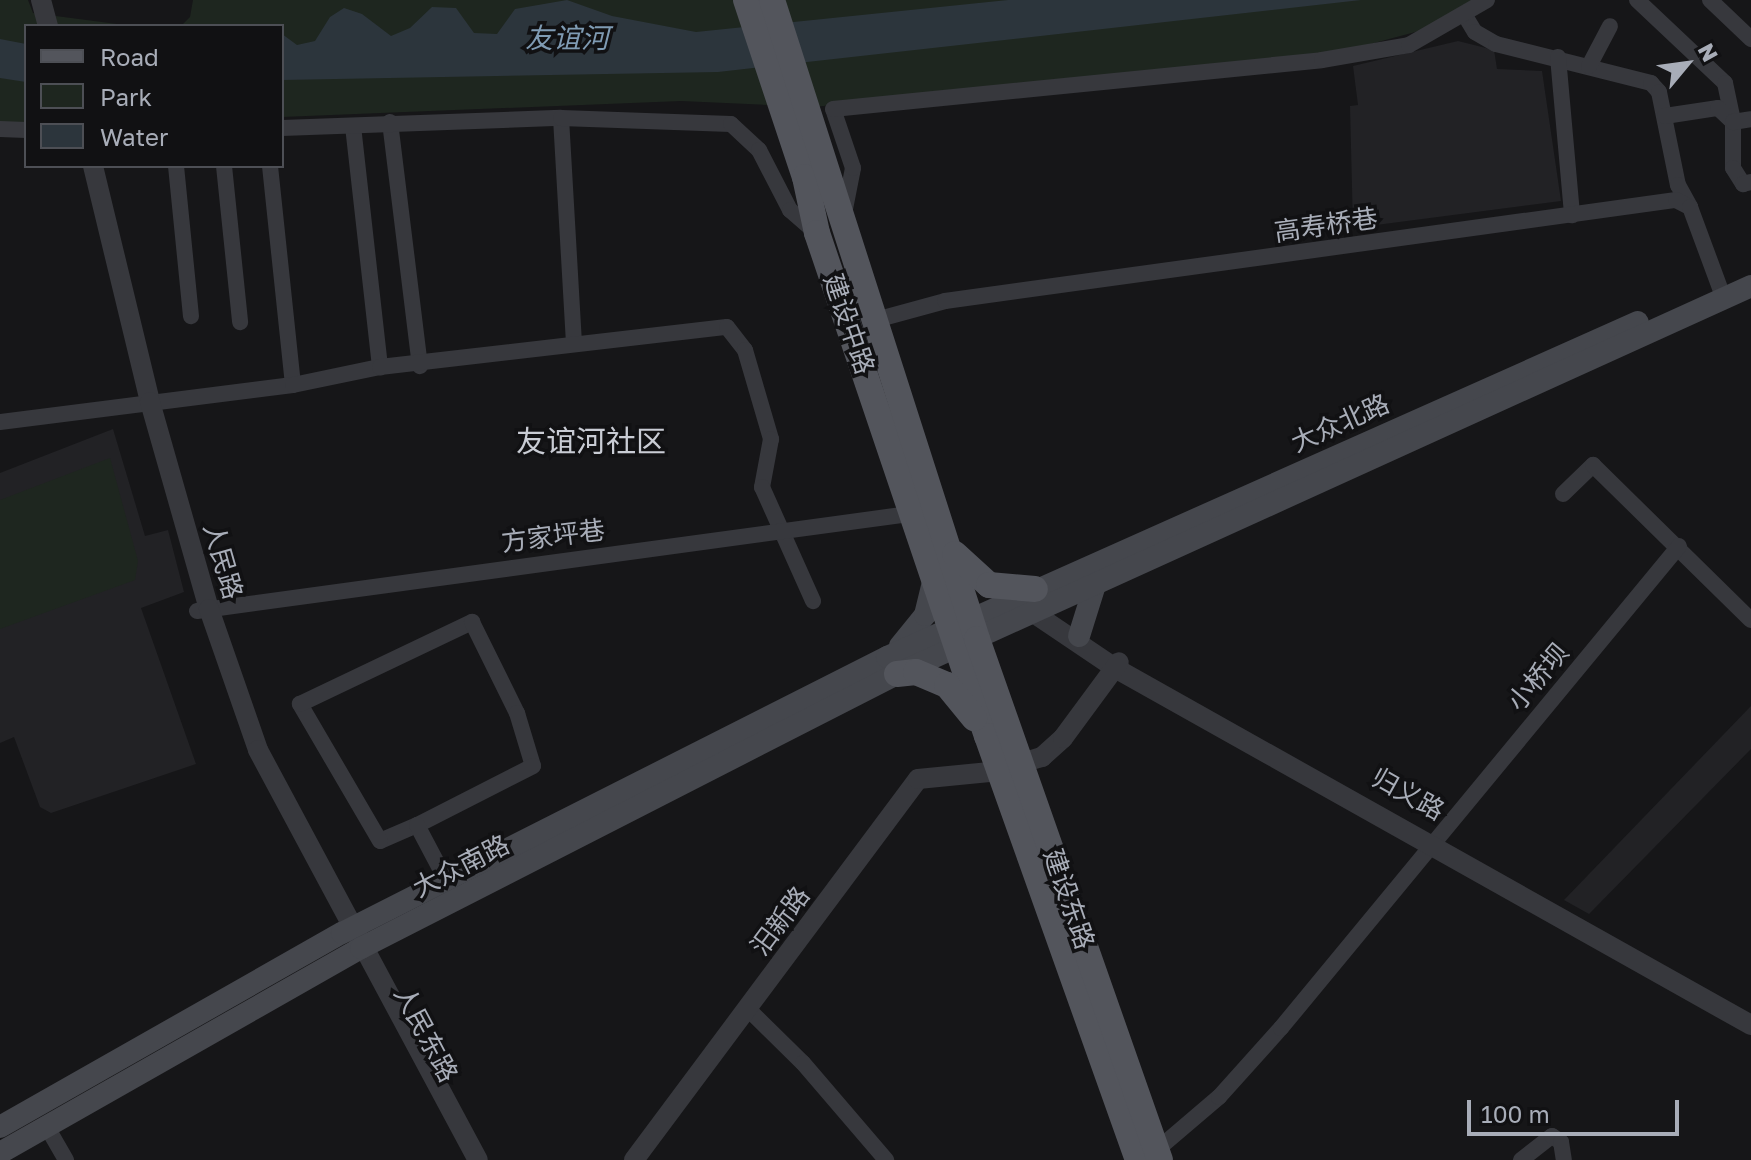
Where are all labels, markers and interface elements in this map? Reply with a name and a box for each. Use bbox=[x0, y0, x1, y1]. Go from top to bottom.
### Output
water label: 友谊河 bbox=[525, 21, 609, 55]
legend bbox=[24, 24, 284, 168]
north arrow bbox=[1647, 24, 1727, 104]
text: N bbox=[1693, 38, 1724, 66]
text: Road bbox=[100, 42, 159, 71]
text: Park bbox=[100, 82, 152, 111]
text: Water bbox=[100, 122, 168, 151]
street label: 高寿桥巷 bbox=[1272, 202, 1380, 248]
street label: 建设中路 bbox=[817, 270, 881, 378]
street label: 大众北路 bbox=[1286, 388, 1394, 458]
district label: 友谊河社区 bbox=[516, 423, 666, 459]
street label: 方家坪巷 bbox=[499, 514, 607, 558]
street label: 人民路 bbox=[197, 519, 249, 603]
street label: 小桥坝 bbox=[1501, 637, 1575, 717]
street label: 归义路 bbox=[1366, 761, 1450, 827]
street label: 大众南路 bbox=[408, 828, 514, 904]
street label: 建设东路 bbox=[1037, 845, 1101, 953]
street label: 汨新路 bbox=[744, 880, 816, 962]
street label: 人民东路 bbox=[388, 981, 464, 1087]
scale bar bbox=[1471, 1084, 1683, 1134]
text: 100 m bbox=[1481, 1099, 1550, 1128]

